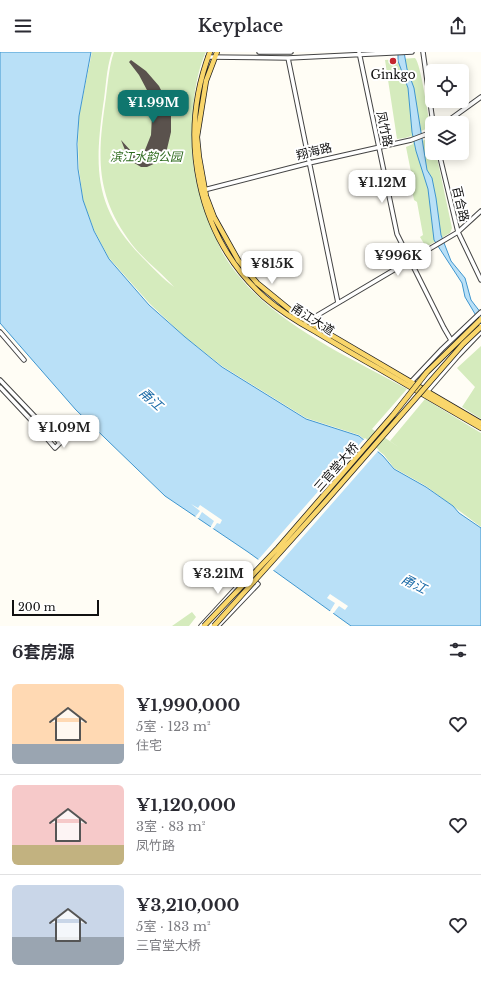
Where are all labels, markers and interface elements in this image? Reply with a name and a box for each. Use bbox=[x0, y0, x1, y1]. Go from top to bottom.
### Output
icon: menu bbox=[12, 15, 34, 37]
text: Keyplace bbox=[198, 15, 283, 37]
icon: share bbox=[447, 15, 469, 37]
marker: Ginkgo bbox=[388, 56, 398, 66]
map controls bbox=[425, 64, 469, 160]
button: locate bbox=[425, 64, 469, 108]
place label: Ginkgo bbox=[370, 67, 416, 82]
pin: ¥1.99M bbox=[120, 90, 186, 124]
text: ¥1.99M bbox=[127, 94, 179, 111]
street label: 凤竹路 bbox=[374, 110, 396, 148]
button: layers bbox=[425, 116, 469, 160]
street label: 翔海路 bbox=[295, 139, 333, 163]
park label: 滨江水韵公园 bbox=[110, 149, 184, 164]
pin: ¥1.12M bbox=[349, 170, 415, 204]
text: ¥1.12M bbox=[357, 174, 407, 191]
street label: 百合路 bbox=[450, 185, 472, 223]
pin: ¥996K bbox=[370, 243, 426, 277]
text: ¥996K bbox=[374, 247, 422, 264]
pin: ¥815K bbox=[244, 251, 300, 285]
text: ¥815K bbox=[250, 255, 294, 272]
street label: 甬江大道 bbox=[289, 300, 337, 338]
water label: 甬江 bbox=[136, 384, 168, 415]
pin: ¥1.09M bbox=[31, 415, 97, 449]
text: ¥1.09M bbox=[37, 419, 91, 436]
street label: 三官堂大桥 bbox=[311, 439, 361, 495]
pin: ¥3.21M bbox=[185, 561, 251, 595]
text: ¥3.21M bbox=[192, 565, 244, 582]
water label: 甬江 bbox=[399, 571, 431, 598]
scale bar bbox=[12, 598, 99, 617]
text: 200 m bbox=[18, 600, 55, 614]
icon: filters bbox=[447, 639, 469, 661]
text: 6套房源 bbox=[12, 642, 74, 663]
text: ¥1,990,000 bbox=[136, 695, 240, 716]
icon: home bbox=[44, 700, 92, 748]
icon: heart bbox=[447, 713, 469, 735]
text: 5室 · 123 m² bbox=[136, 718, 211, 735]
text: 住宅 bbox=[136, 737, 162, 754]
text: ¥1,120,000 bbox=[136, 795, 236, 816]
icon: home bbox=[44, 801, 92, 849]
icon: heart bbox=[447, 814, 469, 836]
text: 3室 · 83 m² bbox=[136, 818, 205, 835]
text: 凤竹路 bbox=[136, 837, 175, 854]
text: ¥3,210,000 bbox=[136, 895, 239, 916]
icon: home bbox=[44, 901, 92, 949]
icon: heart bbox=[447, 914, 469, 936]
text: 5室 · 183 m² bbox=[136, 918, 211, 935]
text: 三官堂大桥 bbox=[136, 937, 201, 954]

